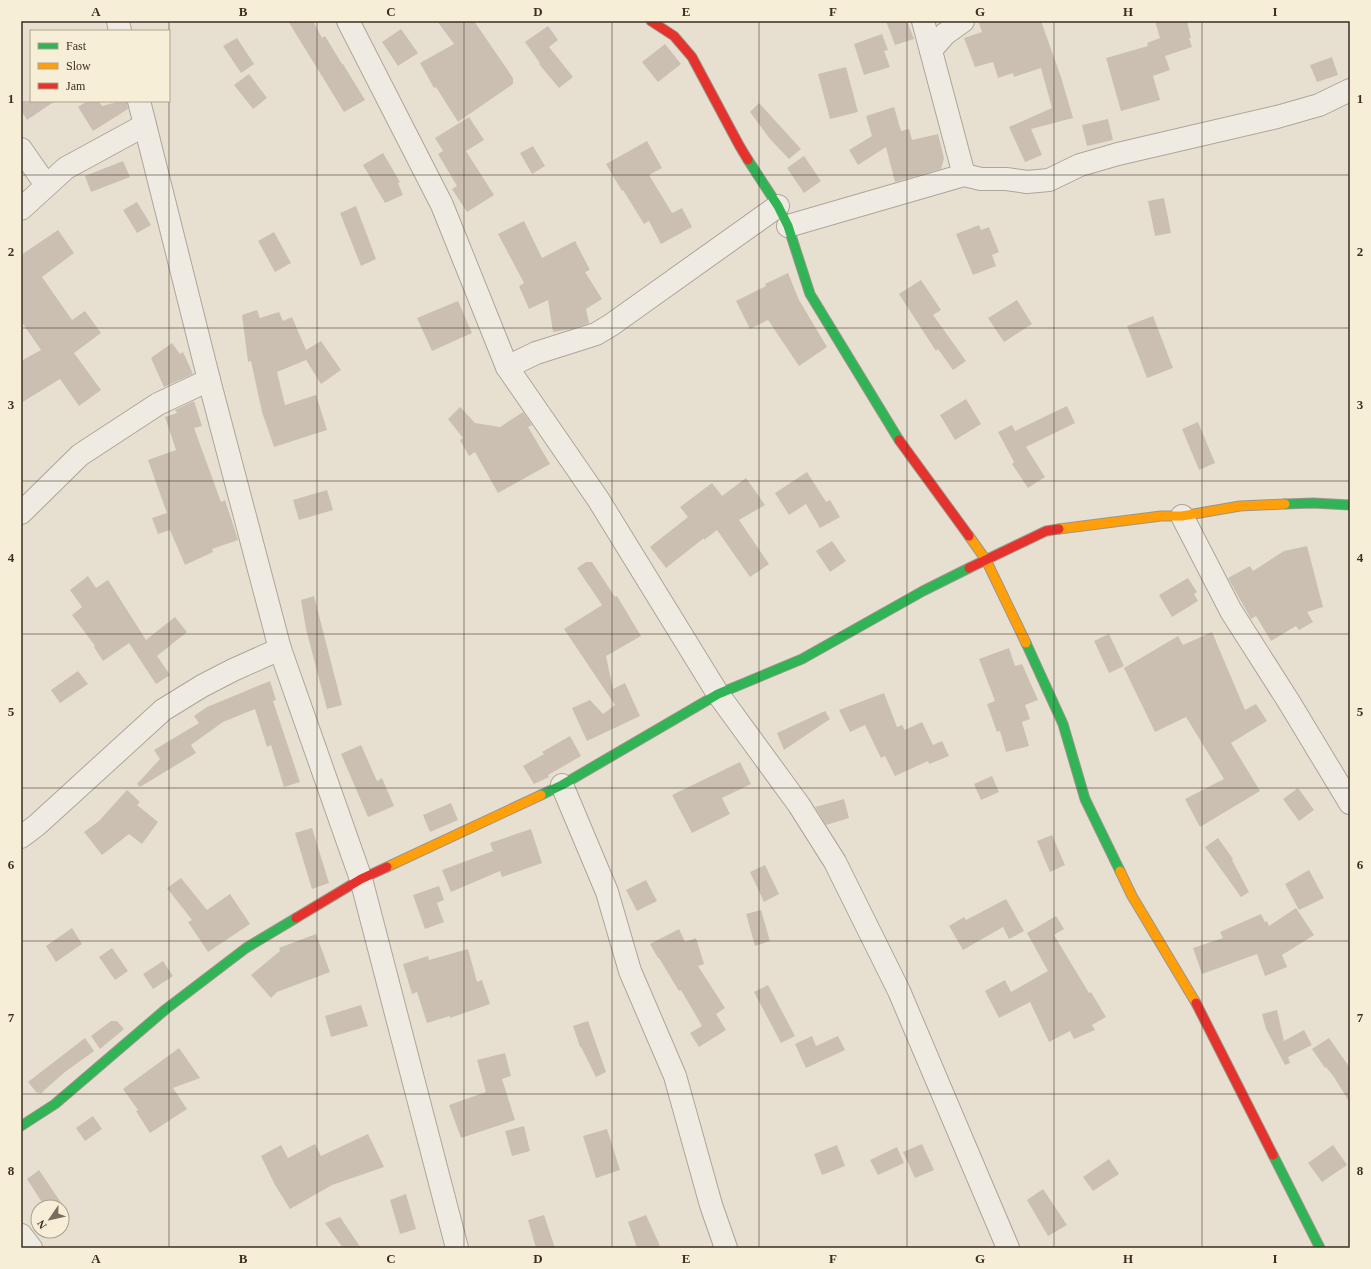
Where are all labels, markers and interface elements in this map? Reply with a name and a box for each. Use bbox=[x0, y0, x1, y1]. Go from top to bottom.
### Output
text: A bbox=[91, 4, 101, 19]
text: B bbox=[239, 4, 248, 19]
text: C bbox=[386, 4, 396, 19]
text: D bbox=[533, 4, 543, 19]
text: E bbox=[682, 4, 690, 19]
text: F bbox=[829, 4, 837, 19]
text: G bbox=[975, 4, 985, 19]
text: H bbox=[1123, 4, 1133, 19]
text: I bbox=[1272, 4, 1278, 19]
legend bbox=[30, 30, 170, 102]
text: Fast bbox=[66, 39, 87, 53]
text: Slow bbox=[66, 59, 91, 73]
text: Jam bbox=[66, 79, 86, 93]
text: 1 bbox=[8, 91, 14, 106]
text: 1 bbox=[1357, 91, 1363, 106]
text: 2 bbox=[8, 244, 14, 259]
text: 2 bbox=[1357, 244, 1363, 259]
text: 3 bbox=[8, 397, 15, 412]
text: 3 bbox=[1357, 397, 1364, 412]
text: 4 bbox=[8, 550, 15, 565]
text: 4 bbox=[1357, 550, 1364, 565]
text: 5 bbox=[8, 704, 15, 719]
text: 5 bbox=[1357, 704, 1364, 719]
text: 6 bbox=[8, 857, 15, 872]
text: 6 bbox=[1357, 857, 1364, 872]
text: 7 bbox=[8, 1010, 15, 1025]
text: 7 bbox=[1357, 1010, 1364, 1025]
text: 8 bbox=[8, 1163, 15, 1178]
text: 8 bbox=[1357, 1163, 1364, 1178]
north arrow bbox=[30, 1199, 70, 1239]
text: N bbox=[34, 1218, 49, 1231]
text: A bbox=[91, 1251, 101, 1266]
text: B bbox=[239, 1251, 248, 1266]
text: C bbox=[386, 1251, 396, 1266]
text: D bbox=[533, 1251, 543, 1266]
text: E bbox=[682, 1251, 690, 1266]
text: F bbox=[829, 1251, 837, 1266]
text: G bbox=[975, 1251, 985, 1266]
text: H bbox=[1123, 1251, 1133, 1266]
text: I bbox=[1272, 1251, 1278, 1266]

